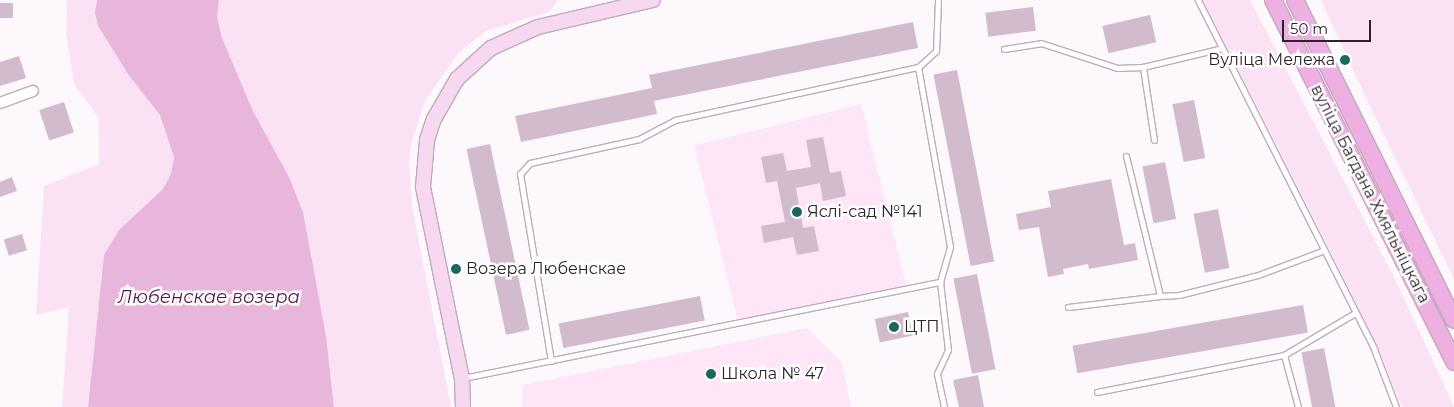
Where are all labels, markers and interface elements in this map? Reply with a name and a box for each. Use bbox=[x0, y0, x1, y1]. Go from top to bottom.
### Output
scale bar bbox=[1284, 10, 1373, 42]
text: 50 m bbox=[1290, 19, 1328, 38]
place label: Вуліца Мележа bbox=[1208, 50, 1335, 70]
marker: Вуліца Мележа bbox=[1339, 54, 1351, 66]
street label: вуліца Багдана Хмяльніцкага bbox=[1306, 82, 1434, 306]
place label: Яслі-сад №141 bbox=[807, 202, 922, 222]
marker: Яслі-сад №141 bbox=[791, 206, 803, 218]
place label: Возера Любенскае bbox=[466, 259, 626, 279]
marker: Возера Любенскае bbox=[450, 263, 462, 275]
water label: Любенскае возера bbox=[118, 286, 300, 308]
place label: ЦТП bbox=[904, 317, 939, 337]
marker: ЦТП bbox=[888, 321, 900, 333]
place label: Школа № 47 bbox=[721, 364, 824, 384]
marker: Школа № 47 bbox=[705, 368, 717, 380]

